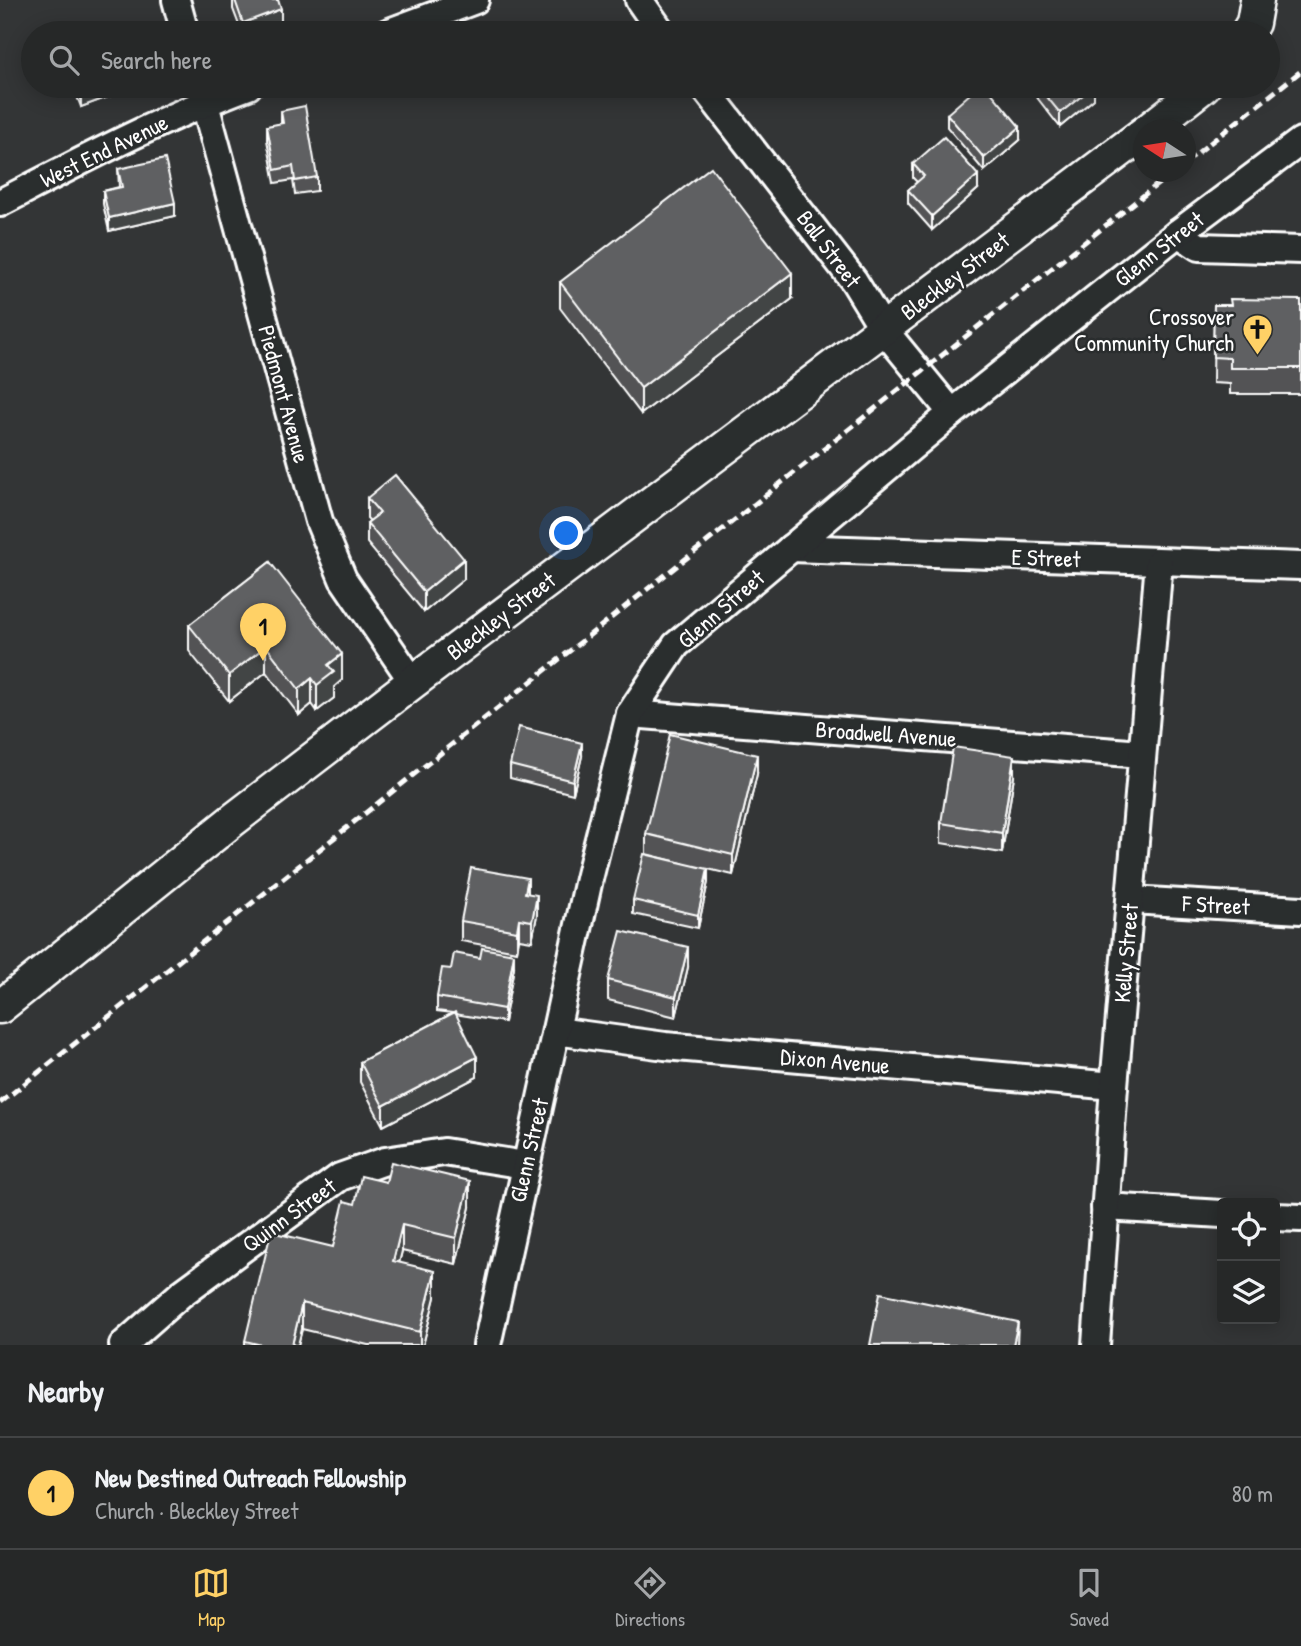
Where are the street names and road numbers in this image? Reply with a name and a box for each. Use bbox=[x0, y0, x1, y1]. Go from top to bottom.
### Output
street label: West End Avenue bbox=[35, 106, 173, 195]
street label: Glenn Street bbox=[1107, 203, 1211, 293]
street label: Ball Street bbox=[790, 204, 869, 295]
street label: Bleckley Street bbox=[894, 224, 1016, 327]
street label: Piedmont Avenue bbox=[251, 322, 318, 466]
street label: E Street bbox=[1011, 541, 1082, 574]
street label: Glenn Street bbox=[671, 561, 772, 655]
street label: Bleckley Street bbox=[440, 564, 562, 667]
street label: Broadwell Avenue bbox=[815, 713, 957, 754]
street label: F Street bbox=[1181, 887, 1252, 922]
street label: Kelly Street bbox=[1106, 901, 1145, 1004]
street label: Dixon Avenue bbox=[779, 1040, 891, 1081]
street label: Glenn Street bbox=[501, 1094, 556, 1205]
street label: Quinn Street bbox=[235, 1169, 343, 1259]

